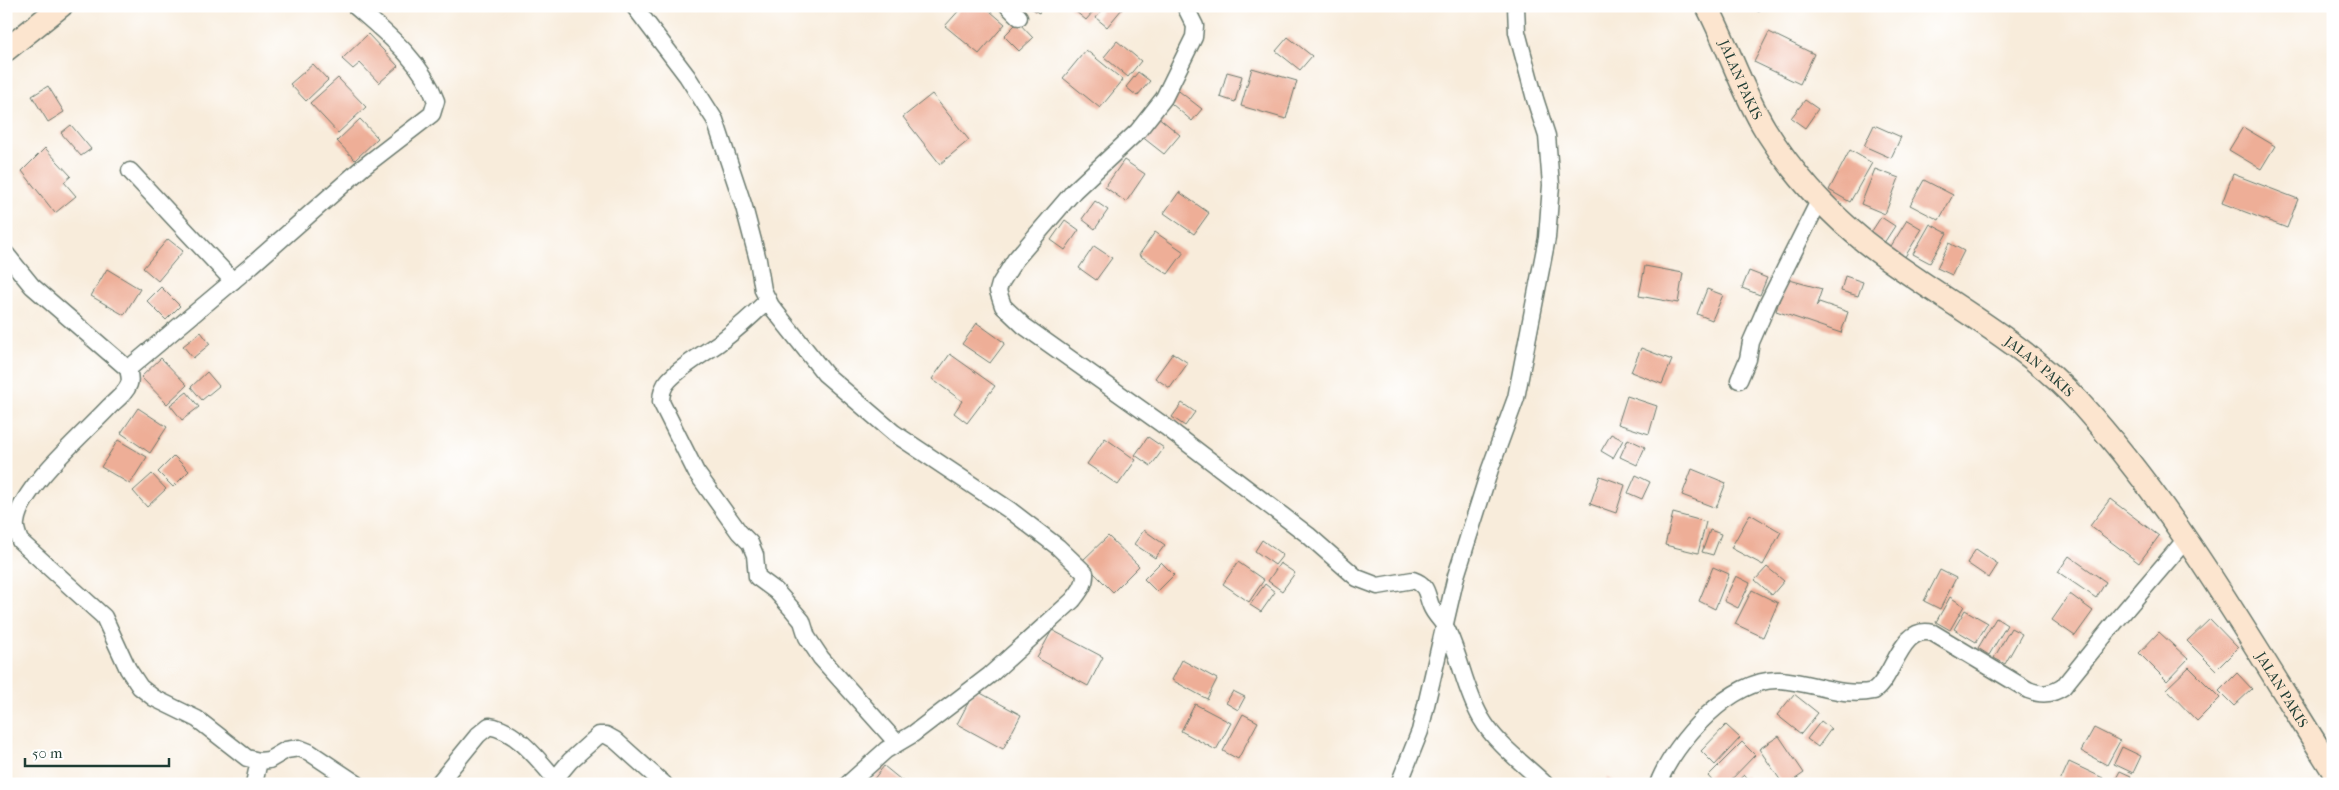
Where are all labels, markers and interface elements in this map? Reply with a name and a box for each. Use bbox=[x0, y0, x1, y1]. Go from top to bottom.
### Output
street label: JALAN PAKIS bbox=[1715, 36, 1766, 122]
street label: JALAN PAKIS bbox=[2001, 332, 2078, 400]
street label: JALAN PAKIS bbox=[2252, 648, 2312, 730]
scale bar bbox=[25, 735, 169, 767]
text: 50 m bbox=[32, 744, 63, 762]

